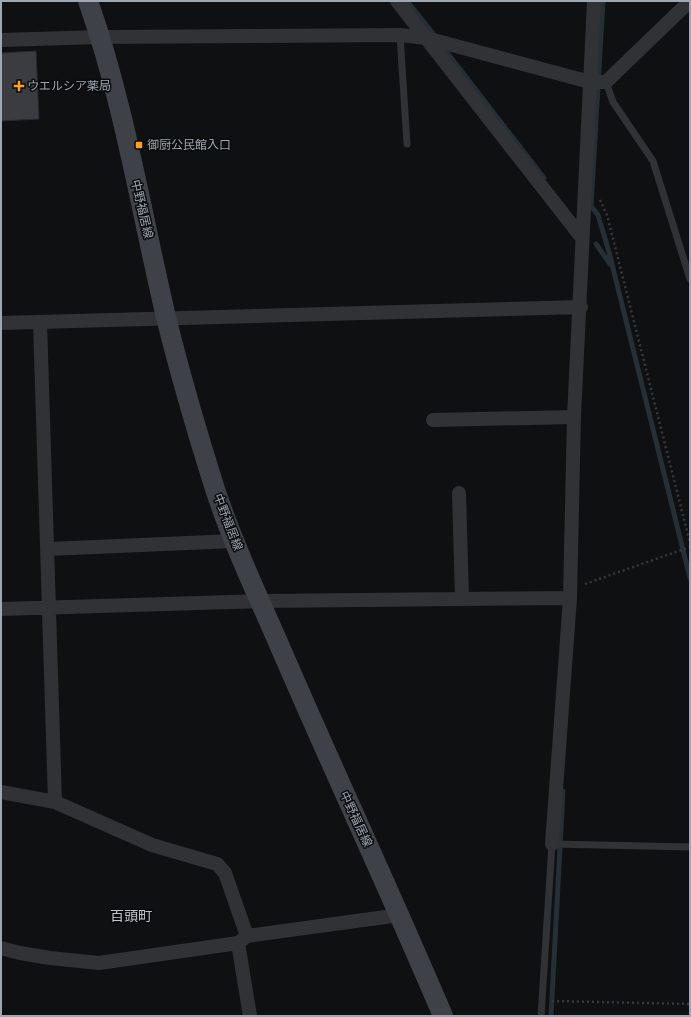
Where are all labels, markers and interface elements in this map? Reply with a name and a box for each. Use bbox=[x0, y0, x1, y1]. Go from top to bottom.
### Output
place label: ウエルシア薬局 bbox=[27, 77, 111, 94]
marker: ウエルシア薬局 bbox=[14, 81, 24, 91]
place label: 御厨公民館入口 bbox=[147, 136, 231, 153]
marker: 御厨公民館入口 bbox=[134, 140, 144, 150]
street label: 中野福居線 bbox=[127, 178, 158, 240]
street label: 中野福居線 bbox=[210, 491, 247, 553]
street label: 中野福居線 bbox=[336, 788, 377, 850]
district label: 百頭町 bbox=[110, 906, 152, 925]

